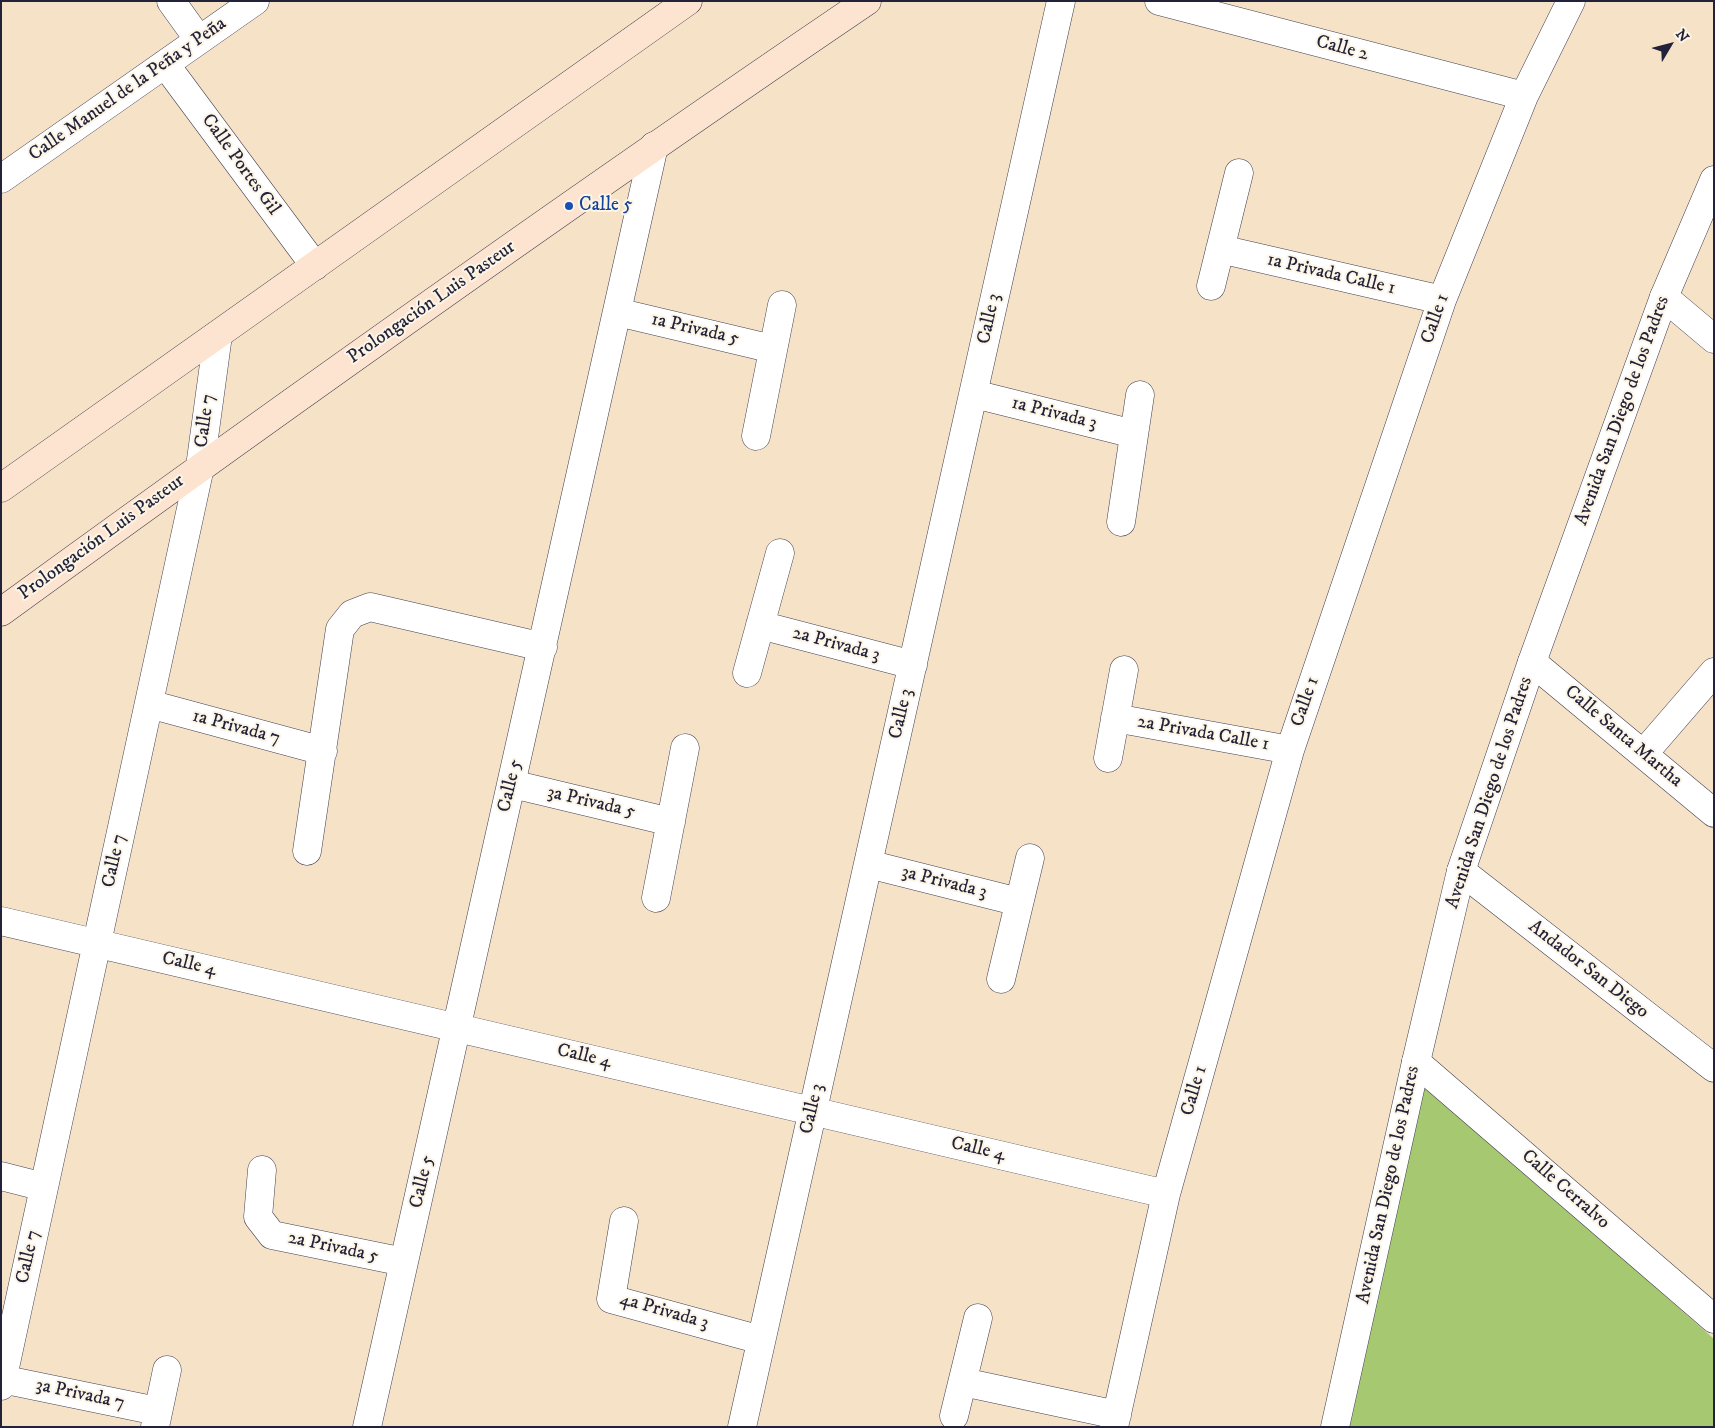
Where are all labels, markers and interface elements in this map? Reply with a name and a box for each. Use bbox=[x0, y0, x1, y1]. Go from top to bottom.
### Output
street label: Calle Manuel de la Peña y Peña bbox=[25, 13, 231, 167]
north arrow bbox=[1645, 20, 1695, 70]
text: N bbox=[1671, 26, 1693, 46]
street label: Calle 2 bbox=[1313, 31, 1371, 67]
street label: Calle Portes Gil bbox=[196, 110, 284, 220]
place label: Calle 5 bbox=[579, 195, 632, 217]
marker: Calle 5 bbox=[563, 200, 575, 212]
street label: Prolongación Luis Pasteur bbox=[344, 236, 520, 370]
street label: 1a Privada Calle 1 bbox=[1265, 249, 1397, 301]
street label: Calle 1 bbox=[1417, 291, 1455, 347]
street label: Calle 3 bbox=[974, 292, 1006, 346]
street label: Avenida San Diego de los Padres bbox=[1571, 293, 1675, 529]
street label: 1a Privada 5 bbox=[649, 309, 741, 351]
street label: 1a Privada 3 bbox=[1009, 392, 1099, 436]
street label: Calle 7 bbox=[191, 393, 221, 449]
street label: Prolongación Luis Pasteur bbox=[15, 470, 189, 606]
street label: 2a Privada 3 bbox=[790, 622, 882, 668]
street label: Calle 1 bbox=[1287, 674, 1325, 730]
street label: Avenida San Diego de los Padres bbox=[1442, 674, 1538, 912]
street label: Calle Santa Martha bbox=[1559, 681, 1687, 793]
street label: Calle 3 bbox=[885, 687, 919, 741]
street label: 1a Privada 7 bbox=[189, 705, 283, 751]
street label: 2a Privada Calle 1 bbox=[1135, 711, 1271, 757]
street label: Calle 5 bbox=[494, 757, 528, 815]
street label: 3a Privada 5 bbox=[545, 782, 637, 824]
street label: Calle 7 bbox=[98, 832, 132, 890]
street label: 3a Privada 3 bbox=[899, 861, 989, 905]
street label: Andador San Diego bbox=[1523, 916, 1653, 1024]
street label: Calle 4 bbox=[160, 948, 218, 982]
street label: Calle 4 bbox=[555, 1040, 613, 1074]
street label: Calle 1 bbox=[1177, 1063, 1213, 1119]
street label: Avenida San Diego de los Padres bbox=[1353, 1064, 1425, 1306]
street label: Calle 3 bbox=[796, 1082, 830, 1136]
street label: Calle 4 bbox=[949, 1133, 1007, 1167]
street label: Calle Cerralvo bbox=[1516, 1145, 1614, 1235]
street label: Calle 5 bbox=[406, 1153, 440, 1211]
street label: 2a Privada 5 bbox=[286, 1227, 380, 1269]
street label: Calle 7 bbox=[12, 1228, 46, 1286]
street label: 4a Privada 3 bbox=[617, 1288, 711, 1336]
street label: 3a Privada 7 bbox=[33, 1374, 127, 1416]

